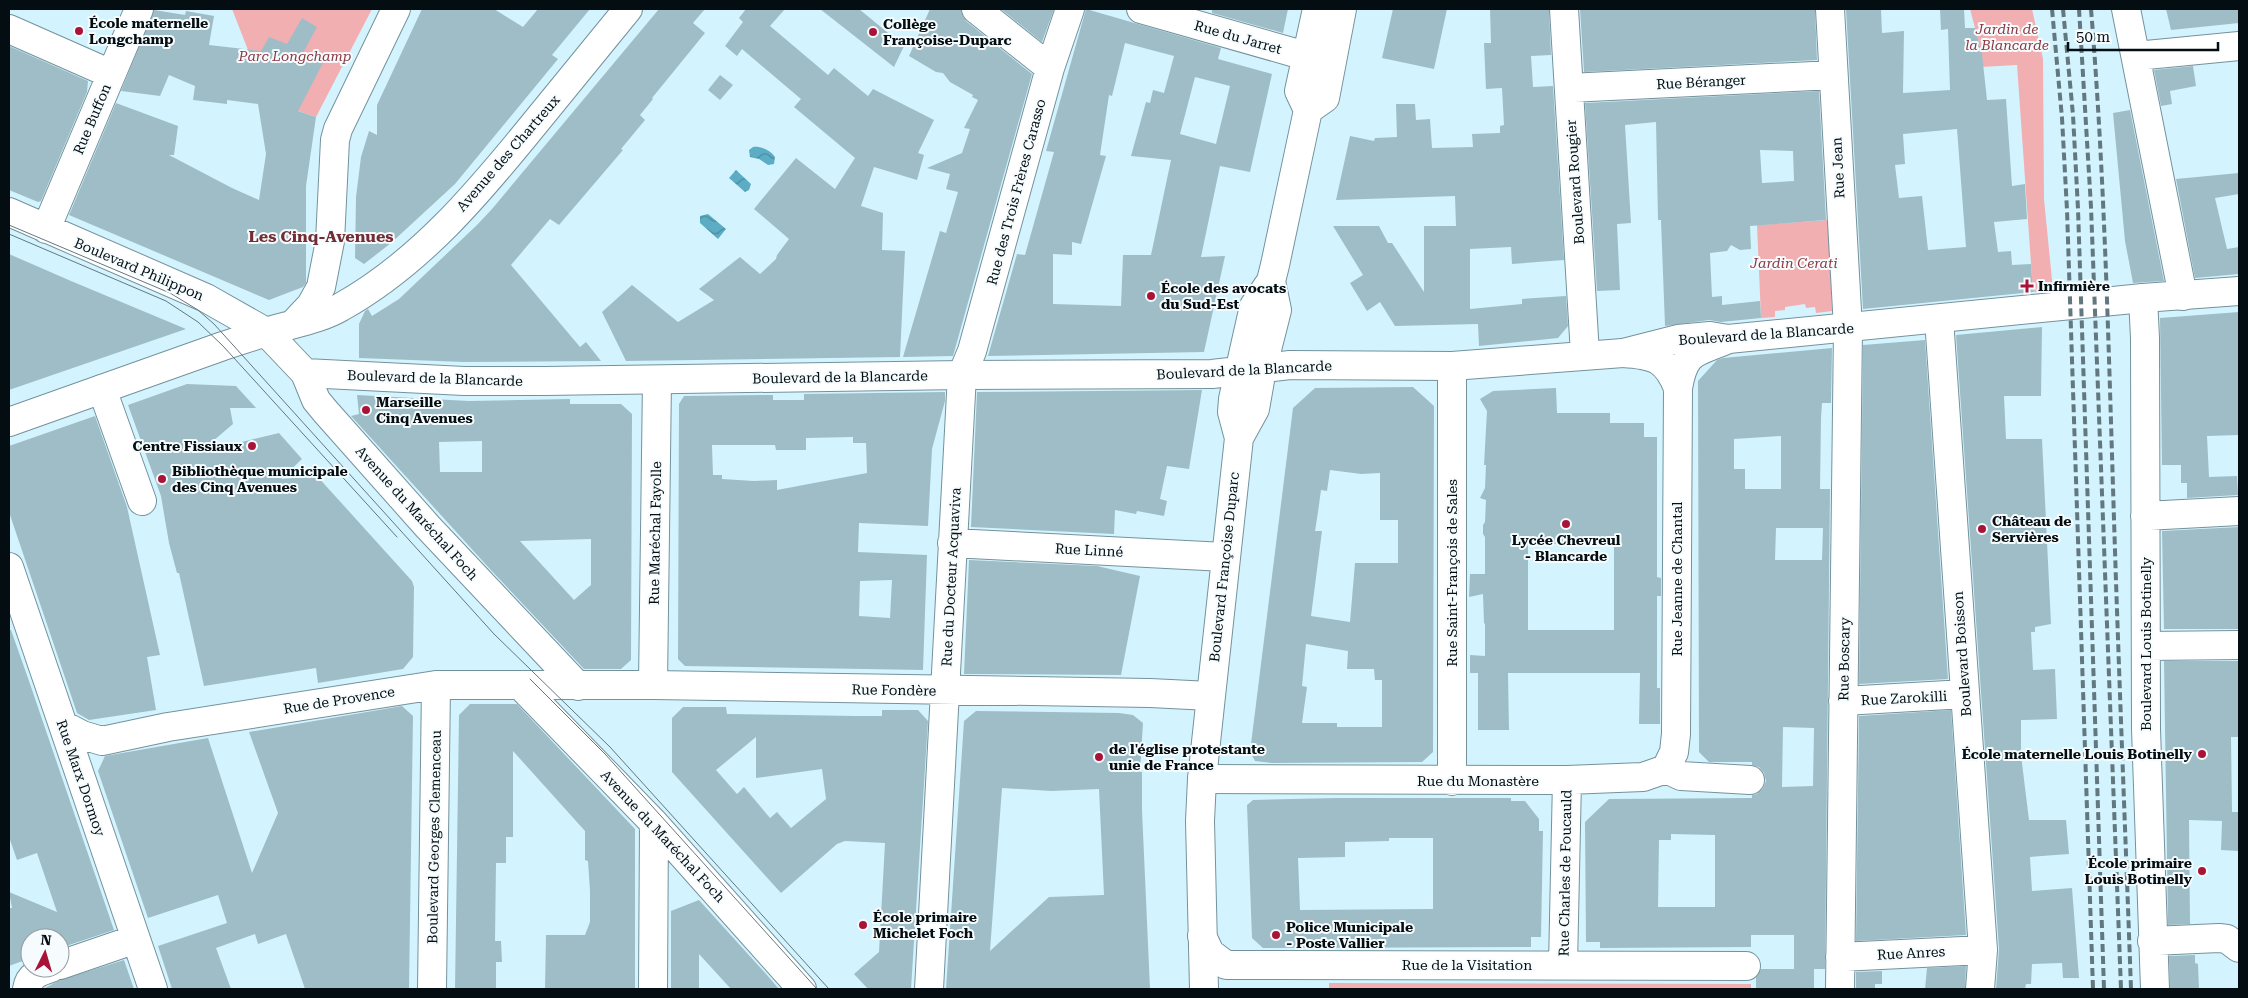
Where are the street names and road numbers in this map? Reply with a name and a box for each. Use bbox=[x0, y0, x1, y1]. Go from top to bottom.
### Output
street label: Rue du Jarret bbox=[1192, 17, 1284, 57]
street label: Rue Béranger bbox=[1656, 72, 1747, 92]
street label: Rue Buffon bbox=[70, 81, 114, 157]
street label: Avenue des Chartreux bbox=[453, 92, 563, 214]
street label: Rue des Trois Frères Carasso bbox=[983, 97, 1049, 287]
street label: Boulevard Rougier bbox=[1563, 119, 1587, 245]
street label: Rue Jean bbox=[1828, 137, 1848, 199]
street label: Boulevard Philippon bbox=[72, 234, 206, 304]
street label: Boulevard de la Blancarde bbox=[1678, 320, 1855, 348]
street label: Boulevard de la Blancarde bbox=[1156, 357, 1333, 383]
street label: Boulevard de la Blancarde bbox=[347, 367, 523, 389]
street label: Boulevard de la Blancarde bbox=[752, 367, 928, 387]
street label: Avenue du Maréchal Foch bbox=[353, 443, 481, 583]
street label: Rue Maréchal Fayolle bbox=[646, 461, 664, 605]
street label: Boulevard Françoise Duparc bbox=[1206, 471, 1242, 663]
street label: Rue Saint-François de Sales bbox=[1444, 479, 1460, 667]
street label: Rue du Docteur Acquaviva bbox=[938, 487, 964, 667]
street label: Rue Jeanne de Chantal bbox=[1669, 501, 1685, 656]
street label: Rue Linné bbox=[1054, 540, 1124, 560]
street label: Boulevard Louis Botinelly bbox=[2138, 556, 2154, 731]
street label: Boulevard Boisson bbox=[1950, 591, 1974, 717]
street label: Rue Boscary bbox=[1835, 616, 1853, 701]
street label: Rue Fondère bbox=[851, 681, 937, 699]
street label: Rue de Provence bbox=[282, 683, 396, 717]
street label: Rue Zarokilli bbox=[1860, 688, 1948, 708]
street label: Rue Marx Dormoy bbox=[54, 718, 109, 839]
street label: Boulevard Georges Clemenceau bbox=[424, 730, 444, 944]
street label: Avenue du Maréchal Foch bbox=[598, 767, 728, 905]
street label: Rue du Monastère bbox=[1417, 773, 1539, 789]
street label: Rue Charles de Foucauld bbox=[1556, 789, 1574, 956]
street label: Rue Anres bbox=[1877, 943, 1946, 963]
street label: Rue de la Visitation bbox=[1402, 957, 1532, 973]

